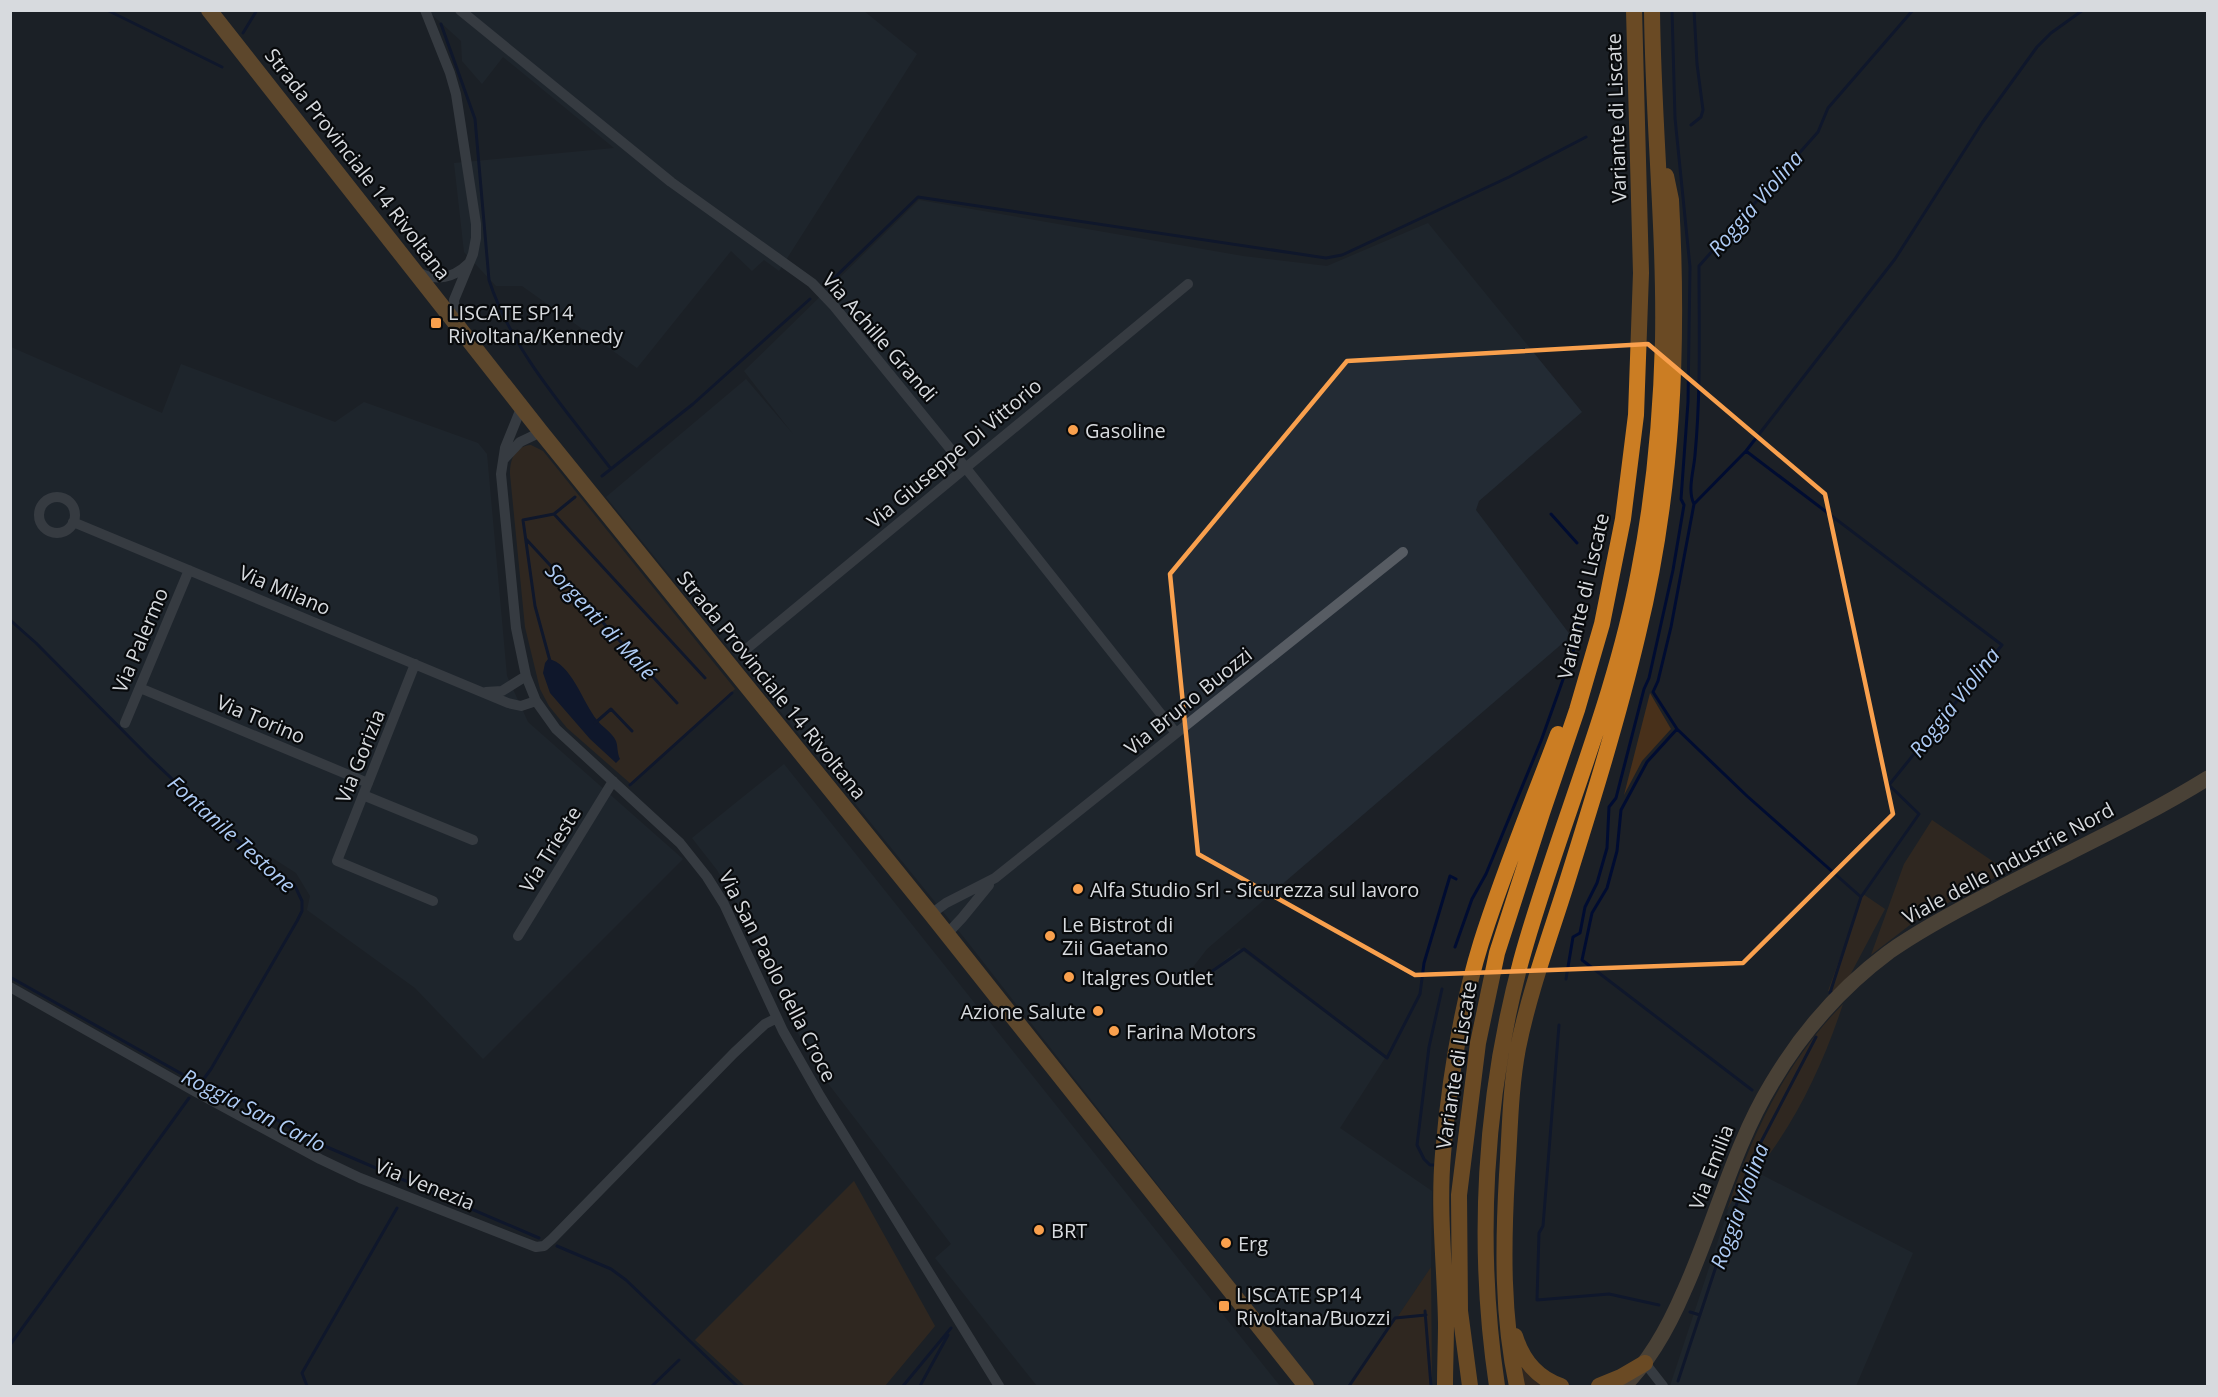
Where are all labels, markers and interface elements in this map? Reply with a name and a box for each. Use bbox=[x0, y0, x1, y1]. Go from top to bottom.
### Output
street label: Variante di Liscate bbox=[1600, 33, 1632, 203]
street label: Strada Provinciale 14 Rivoltana bbox=[259, 43, 457, 285]
water label: Roggia Violina bbox=[1701, 144, 1809, 262]
street label: Via Achille Grandi bbox=[816, 267, 944, 407]
place label: LISCATE SP14 Rivoltana/Kennedy bbox=[448, 299, 624, 349]
marker: LISCATE SP14 Rivoltana/Kennedy bbox=[429, 316, 443, 330]
street label: Via Giuseppe Di Vittorio bbox=[861, 372, 1047, 534]
place label: Gasoline bbox=[1085, 417, 1166, 444]
marker: Gasoline bbox=[1066, 423, 1080, 437]
street label: Variante di Liscate bbox=[1551, 510, 1615, 682]
water label: Sorgenti di Malé bbox=[540, 557, 663, 686]
street label: Via Milano bbox=[235, 559, 335, 621]
street label: Strada Provinciale 14 Rivoltana bbox=[671, 565, 873, 805]
street label: Via Palermo bbox=[106, 583, 174, 697]
street label: Via Bruno Buozzi bbox=[1118, 641, 1258, 761]
water label: Roggia Violina bbox=[1902, 641, 2006, 762]
street label: Via Torino bbox=[213, 688, 309, 750]
street label: Via Gorizia bbox=[329, 705, 391, 807]
water label: Fontanile Testone bbox=[162, 769, 302, 899]
street label: Viale delle Industrie Nord bbox=[1898, 796, 2118, 930]
street label: Via Trieste bbox=[513, 801, 587, 897]
street label: Via San Paolo della Croce bbox=[713, 866, 843, 1086]
place label: Alfa Studio Srl - Sicurezza sul lavoro bbox=[1090, 876, 1419, 903]
marker: Alfa Studio Srl - Sicurezza sul lavoro bbox=[1071, 882, 1085, 896]
place label: Le Bistrot di Zii Gaetano bbox=[1062, 911, 1173, 961]
marker: Le Bistrot di Zii Gaetano bbox=[1043, 929, 1057, 943]
place label: Italgres Outlet bbox=[1081, 964, 1213, 991]
marker: Italgres Outlet bbox=[1062, 970, 1076, 984]
street label: Variante di Liscate bbox=[1429, 979, 1483, 1151]
place label: Azione Salute bbox=[960, 998, 1086, 1025]
marker: Azione Salute bbox=[1091, 1004, 1105, 1018]
place label: Farina Motors bbox=[1126, 1018, 1256, 1045]
marker: Farina Motors bbox=[1107, 1024, 1121, 1038]
water label: Roggia San Carlo bbox=[177, 1062, 331, 1158]
street label: Via Emilia bbox=[1682, 1121, 1740, 1213]
water label: Roggia Violina bbox=[1703, 1139, 1775, 1273]
street label: Via Venezia bbox=[371, 1152, 479, 1216]
place label: BRT bbox=[1051, 1217, 1087, 1244]
marker: BRT bbox=[1032, 1223, 1046, 1237]
place label: Erg bbox=[1238, 1230, 1268, 1257]
marker: Erg bbox=[1219, 1236, 1233, 1250]
place label: LISCATE SP14 Rivoltana/Buozzi bbox=[1236, 1281, 1390, 1331]
marker: LISCATE SP14 Rivoltana/Buozzi bbox=[1217, 1299, 1231, 1313]

